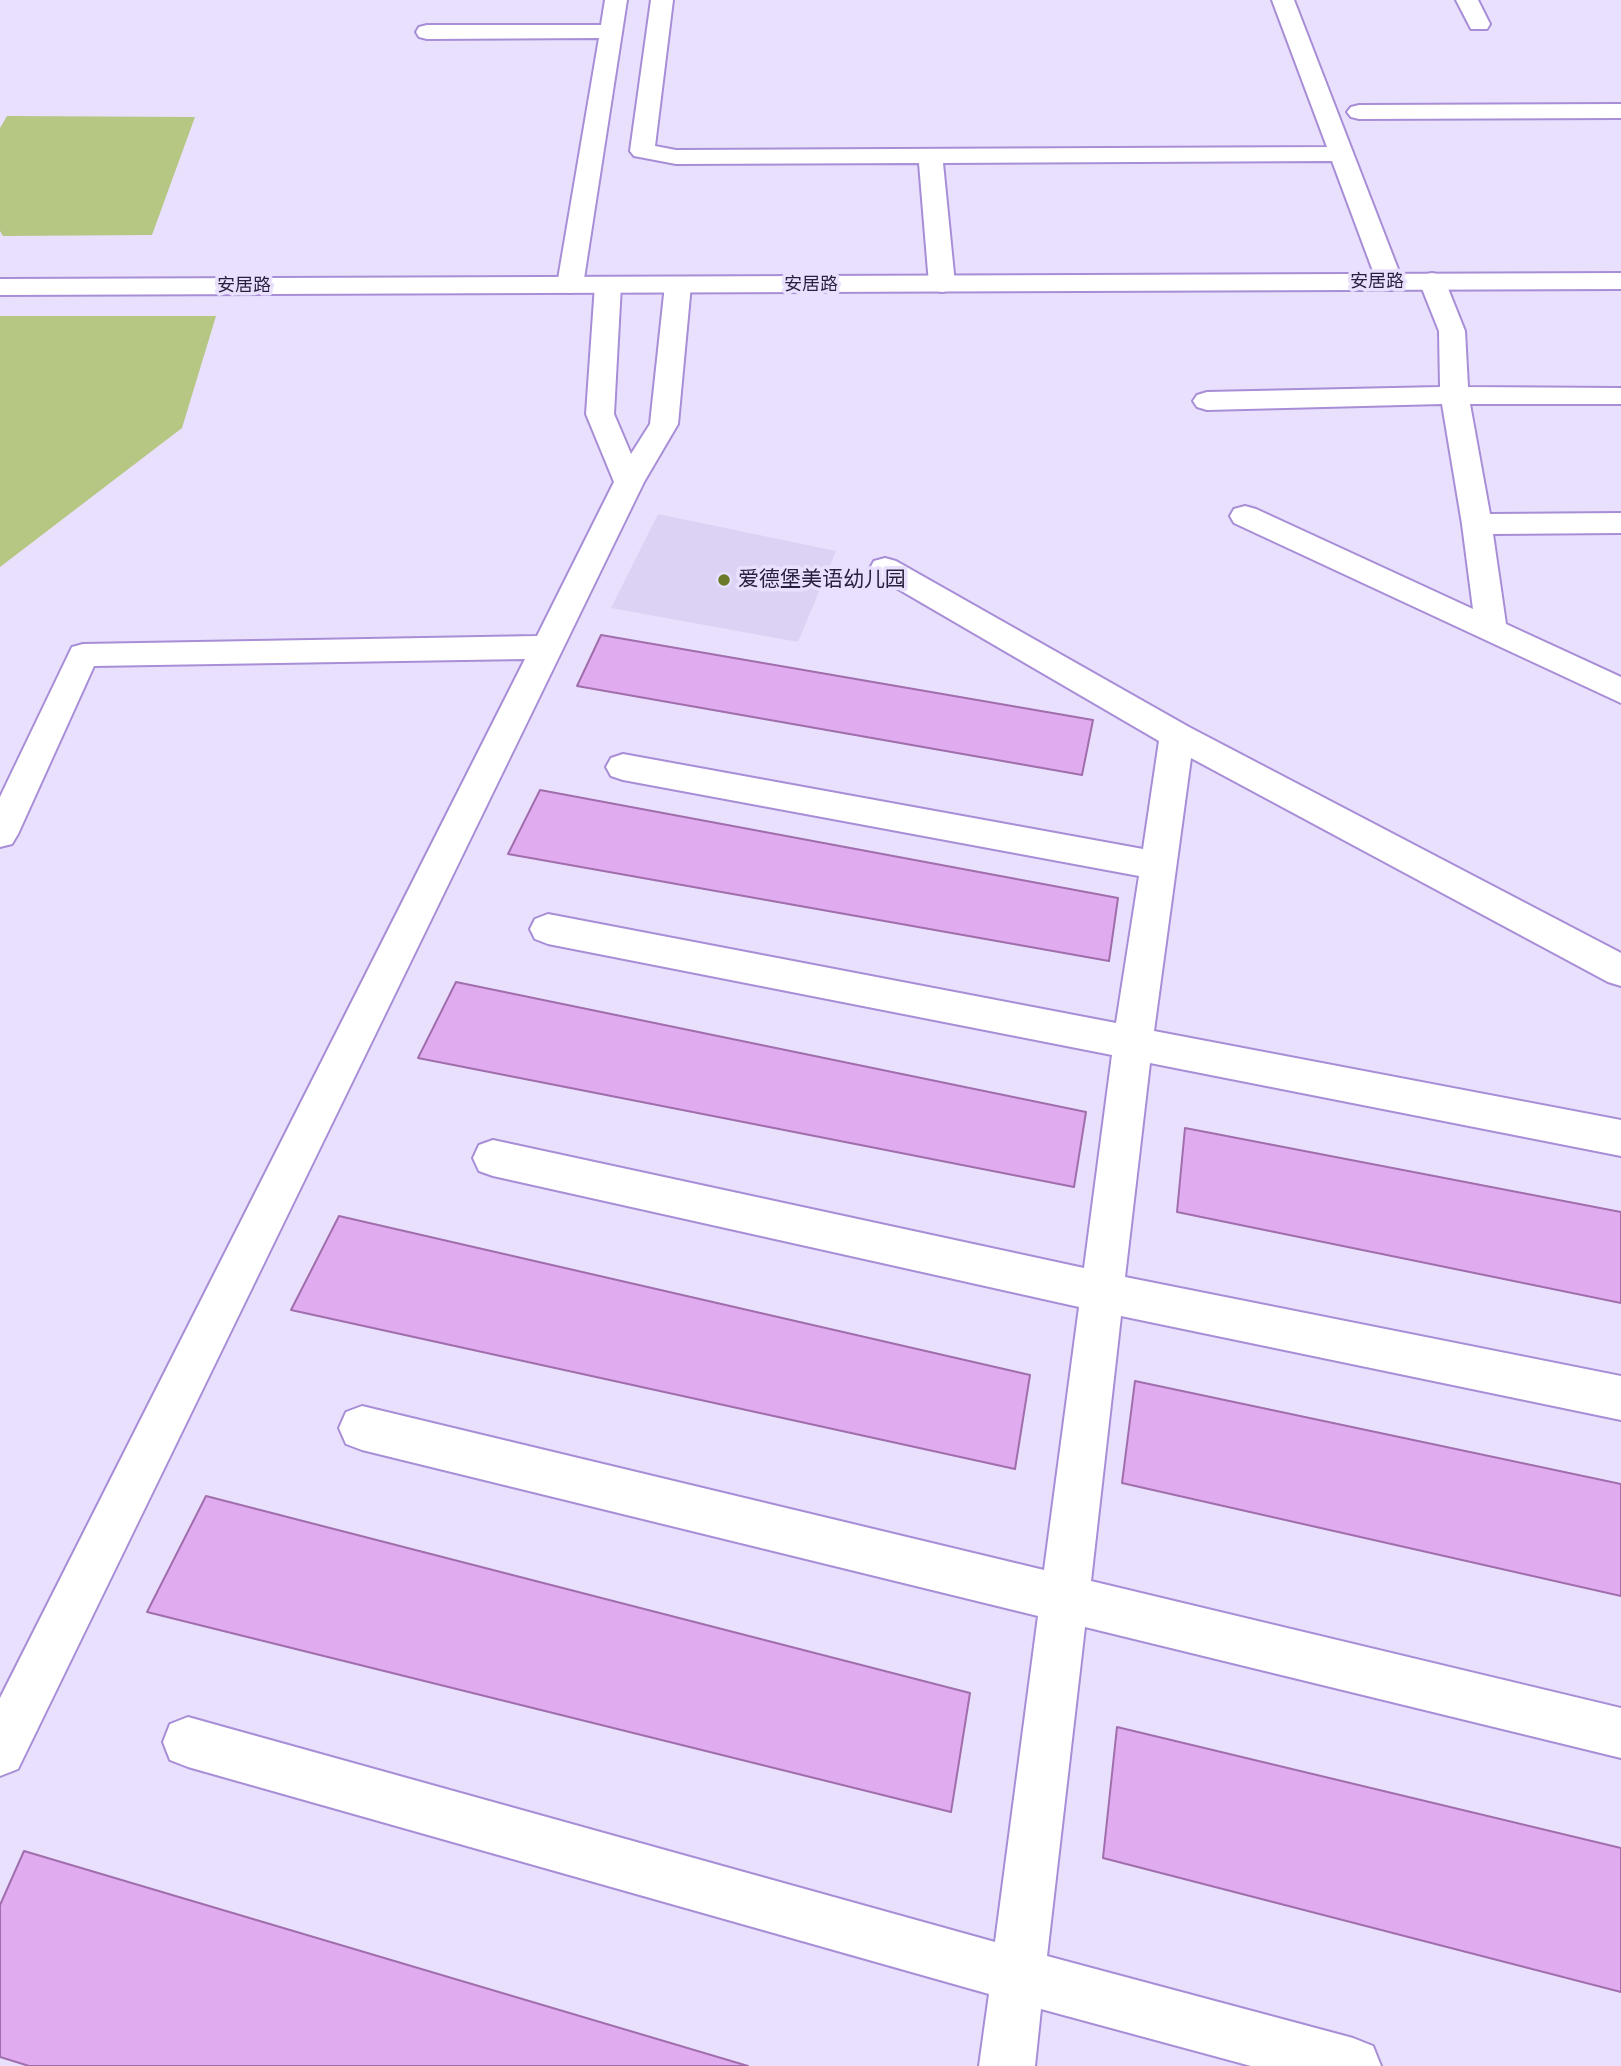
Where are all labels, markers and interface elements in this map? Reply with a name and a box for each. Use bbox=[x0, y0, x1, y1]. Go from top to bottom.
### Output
street label: 安居路 bbox=[1350, 271, 1404, 293]
street label: 安居路 bbox=[784, 274, 838, 296]
street label: 安居路 bbox=[217, 275, 271, 297]
place label: 爱德堡美语幼儿园 bbox=[738, 567, 906, 593]
marker: 爱德堡美语幼儿园 bbox=[716, 572, 732, 588]

